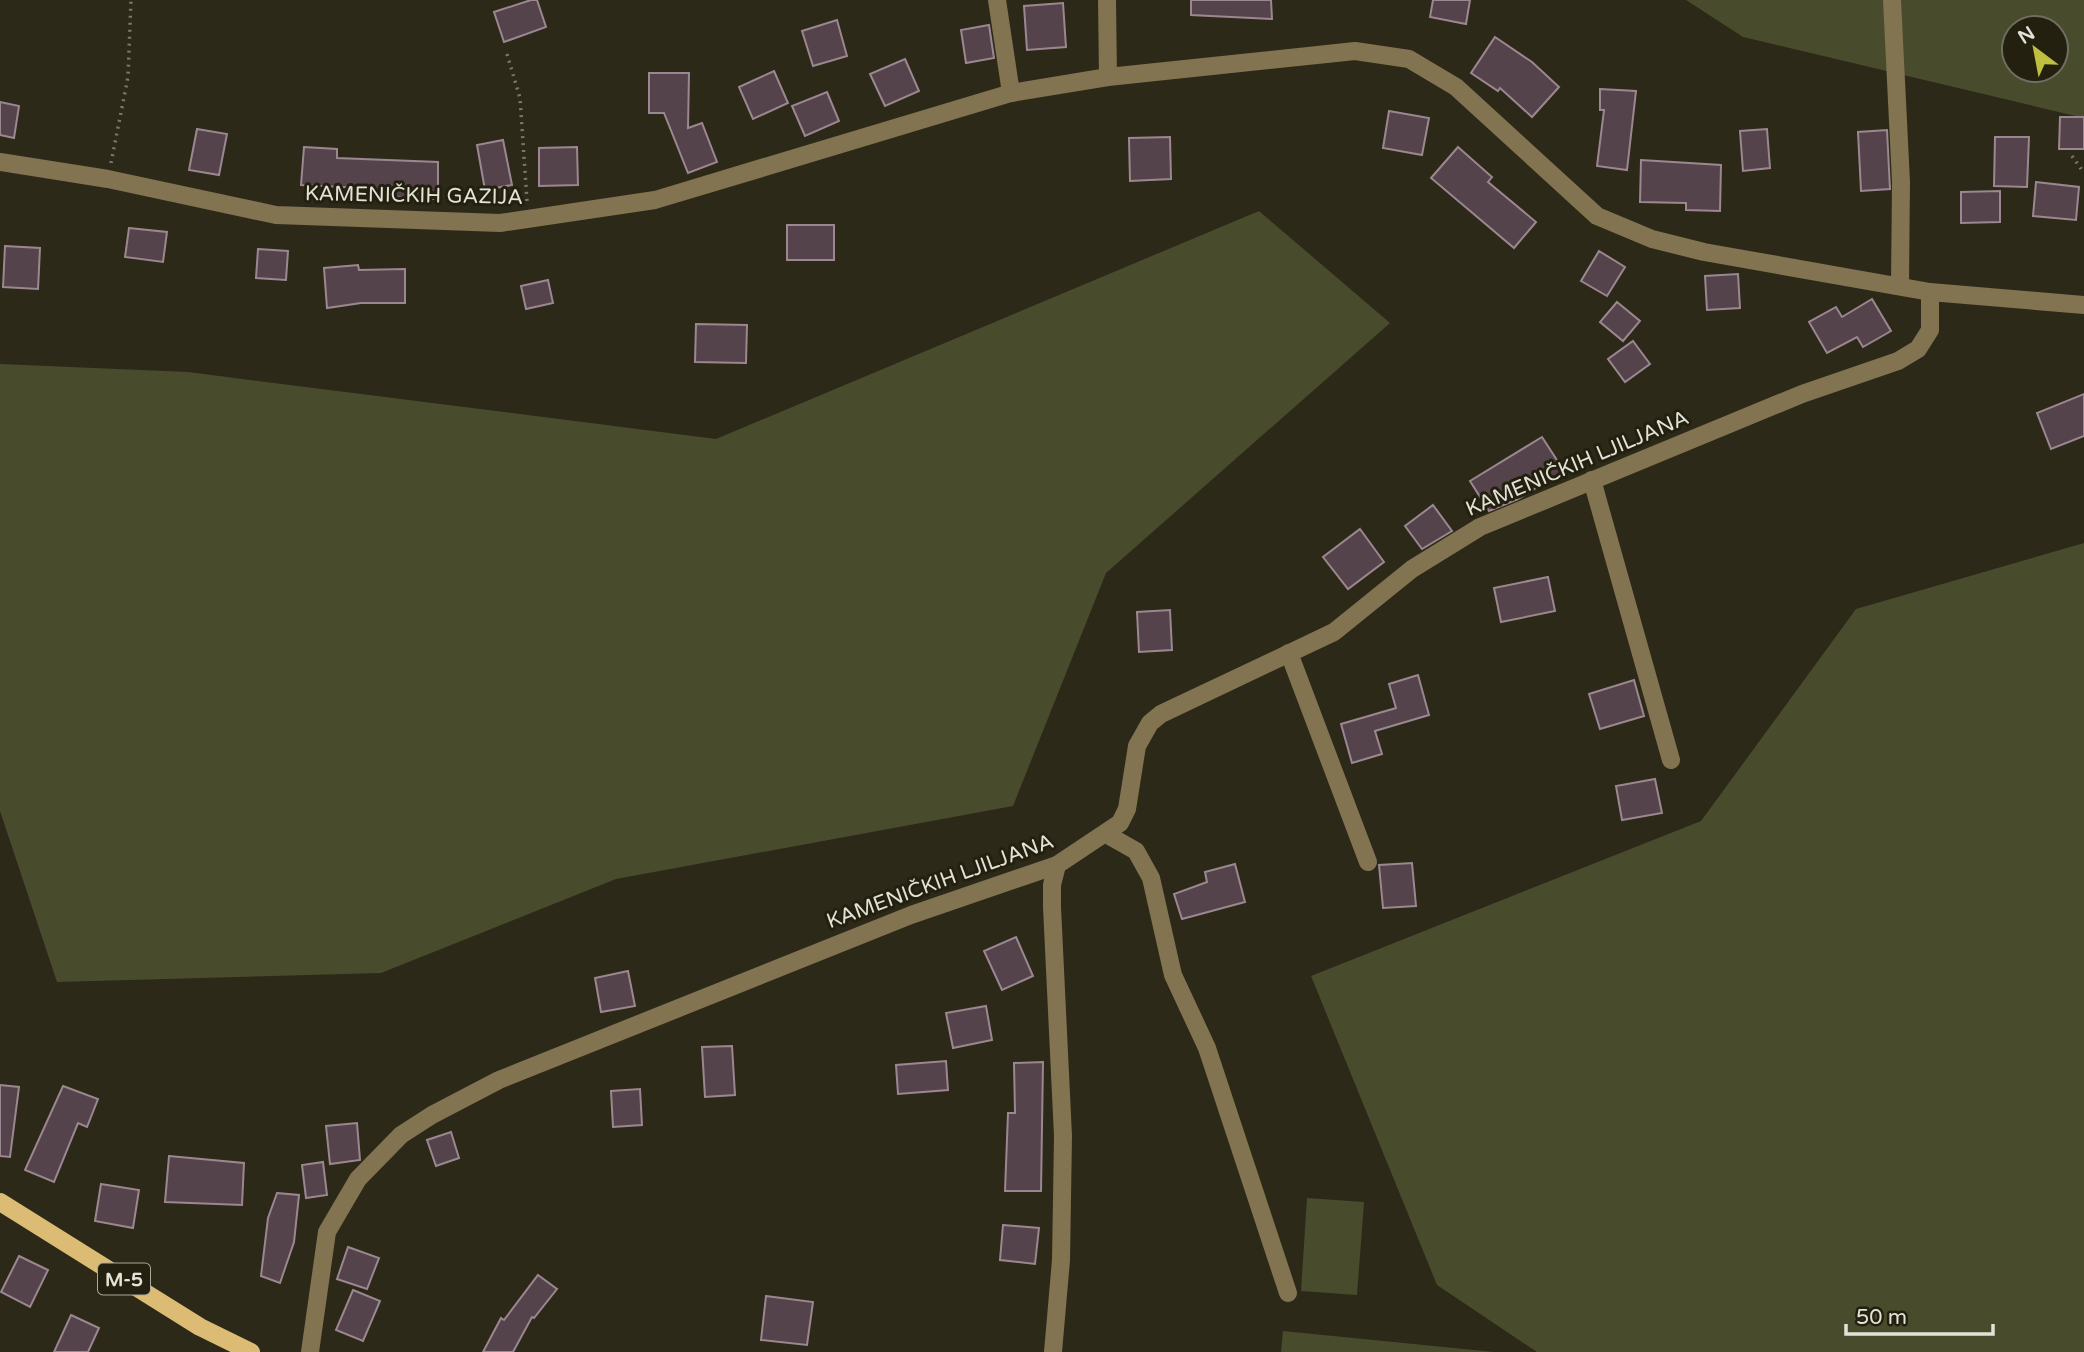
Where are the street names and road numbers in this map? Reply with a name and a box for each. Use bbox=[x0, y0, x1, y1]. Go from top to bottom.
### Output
street label: KAMENIČKIH GAZIJA bbox=[305, 181, 523, 210]
street label: KAMENIČKIH LJILJANA bbox=[1462, 405, 1692, 522]
street label: KAMENIČKIH LJILJANA bbox=[823, 829, 1057, 934]
road number: M-5 bbox=[98, 1264, 150, 1294]

